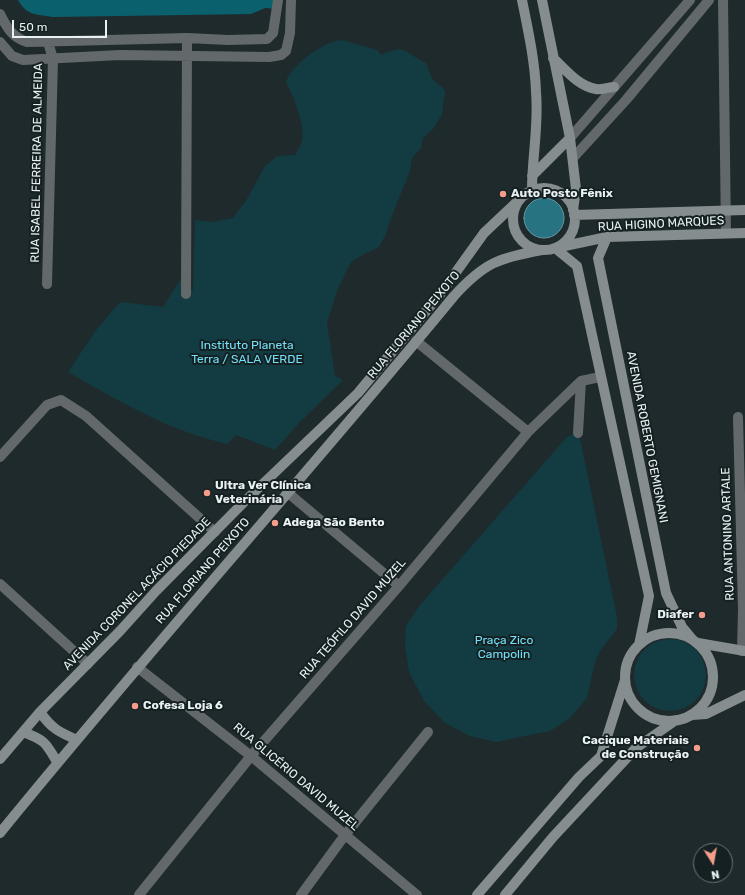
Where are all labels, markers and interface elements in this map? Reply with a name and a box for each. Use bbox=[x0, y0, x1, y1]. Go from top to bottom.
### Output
scale bar bbox=[14, 12, 109, 38]
text: 50 m bbox=[19, 20, 47, 34]
street label: RUA ISABEL FERREIRA DE ALMEIDA bbox=[28, 63, 46, 263]
place label: Auto Posto Fênix bbox=[511, 187, 613, 201]
marker: Auto Posto Fênix bbox=[498, 189, 508, 199]
street label: RUA HIGINO MARQUES bbox=[597, 214, 725, 234]
street label: RUA FLORIANO PEIXOTO bbox=[365, 268, 463, 382]
park label: Instituto Planeta Terra / SALA VERDE bbox=[191, 339, 303, 367]
street label: AVENIDA ROBERTO GEMIGNANI bbox=[623, 350, 671, 524]
street label: RUA ANTONINO ARTALE bbox=[718, 467, 738, 601]
place label: Ultra Ver Clínica Veterinária bbox=[215, 479, 311, 507]
marker: Ultra Ver Clínica Veterinária bbox=[202, 488, 212, 498]
street label: AVENIDA CORONEL ACÁCIO PIEDADE bbox=[60, 515, 214, 673]
street label: RUA FLORIANO PEIXOTO bbox=[153, 515, 253, 627]
place label: Adega São Bento bbox=[283, 516, 385, 530]
marker: Adega São Bento bbox=[270, 518, 280, 528]
street label: RUA TEÓFILO DAVID MUZEL bbox=[297, 556, 409, 682]
place label: Diafer bbox=[657, 608, 694, 622]
marker: Diafer bbox=[697, 610, 707, 620]
park label: Praça Zico Campolin bbox=[475, 634, 533, 662]
place label: Cofesa Loja 6 bbox=[143, 699, 223, 713]
marker: Cofesa Loja 6 bbox=[130, 701, 140, 711]
street label: RUA GLICÉRIO DAVID MUZEL bbox=[230, 720, 362, 834]
place label: Cacique Materiais de Construção bbox=[582, 734, 689, 762]
marker: Cacique Materiais de Construção bbox=[692, 743, 702, 753]
north arrow bbox=[693, 843, 733, 883]
text: N bbox=[710, 867, 720, 881]

